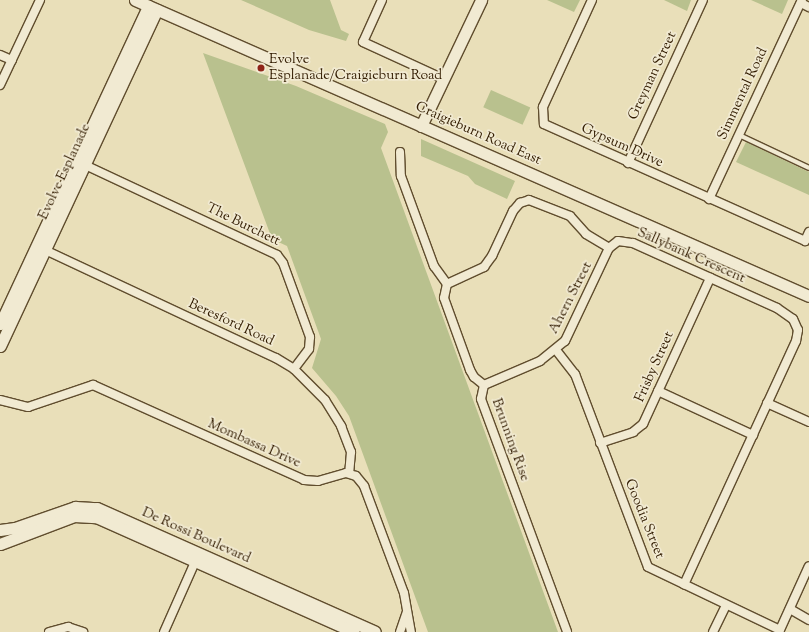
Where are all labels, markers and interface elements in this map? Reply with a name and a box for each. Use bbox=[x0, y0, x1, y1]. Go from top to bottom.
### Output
street label: Greyman Street bbox=[625, 29, 681, 123]
street label: Simmental Road bbox=[714, 45, 772, 143]
place label: Evolve Esplanade/Craigieburn Road bbox=[269, 52, 442, 84]
marker: Evolve Esplanade/Craigieburn Road bbox=[256, 63, 266, 73]
street label: Craigieburn Road East bbox=[413, 99, 543, 169]
street label: Gypsum Drive bbox=[578, 120, 666, 172]
street label: Evolve Esplanade bbox=[35, 121, 95, 223]
street label: The Burchett bbox=[203, 200, 283, 250]
street label: Sallybank Crescent bbox=[634, 225, 748, 287]
street label: Ahern Street bbox=[546, 259, 596, 337]
street label: Beresford Road bbox=[186, 296, 276, 350]
street label: Frisby Street bbox=[632, 329, 678, 405]
street label: Brunning Rise bbox=[487, 396, 533, 484]
street label: Mombassa Drive bbox=[205, 416, 303, 472]
street label: Goodia Street bbox=[620, 477, 668, 561]
street label: De Rossi Boulevard bbox=[139, 504, 253, 568]

